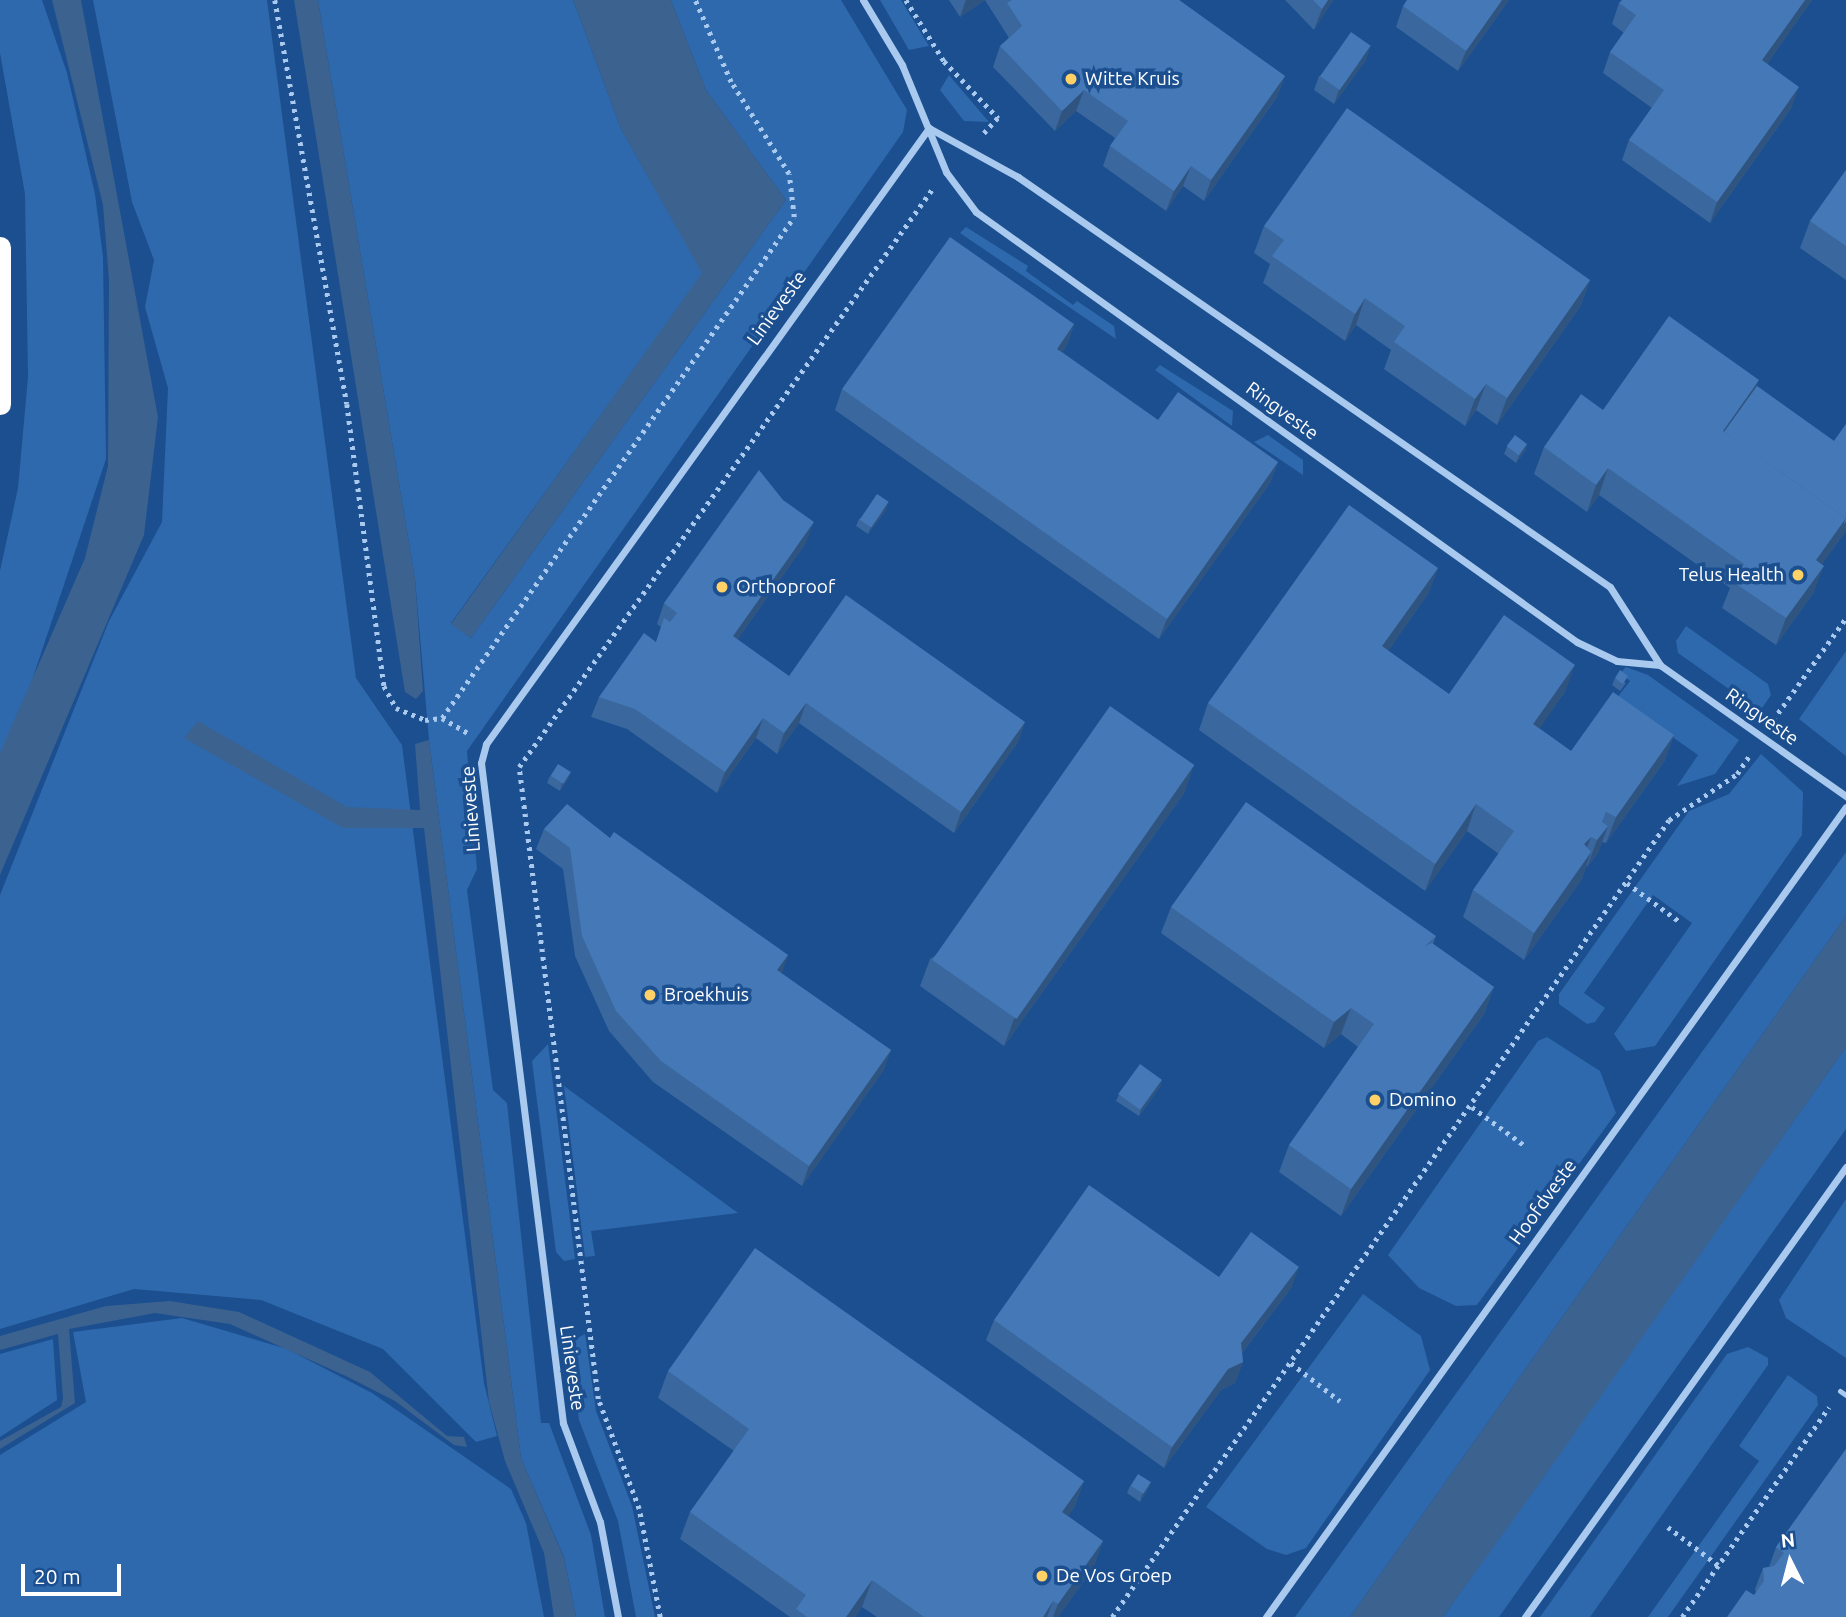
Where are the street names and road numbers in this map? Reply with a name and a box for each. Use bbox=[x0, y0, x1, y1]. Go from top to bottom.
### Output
street label: Linieveste bbox=[742, 266, 812, 350]
street label: Ringveste bbox=[1241, 377, 1323, 445]
street label: Ringveste bbox=[1721, 684, 1803, 750]
street label: Linieveste bbox=[457, 765, 485, 853]
street label: Hoofdveste bbox=[1504, 1155, 1582, 1249]
street label: Linieveste bbox=[555, 1324, 589, 1412]

